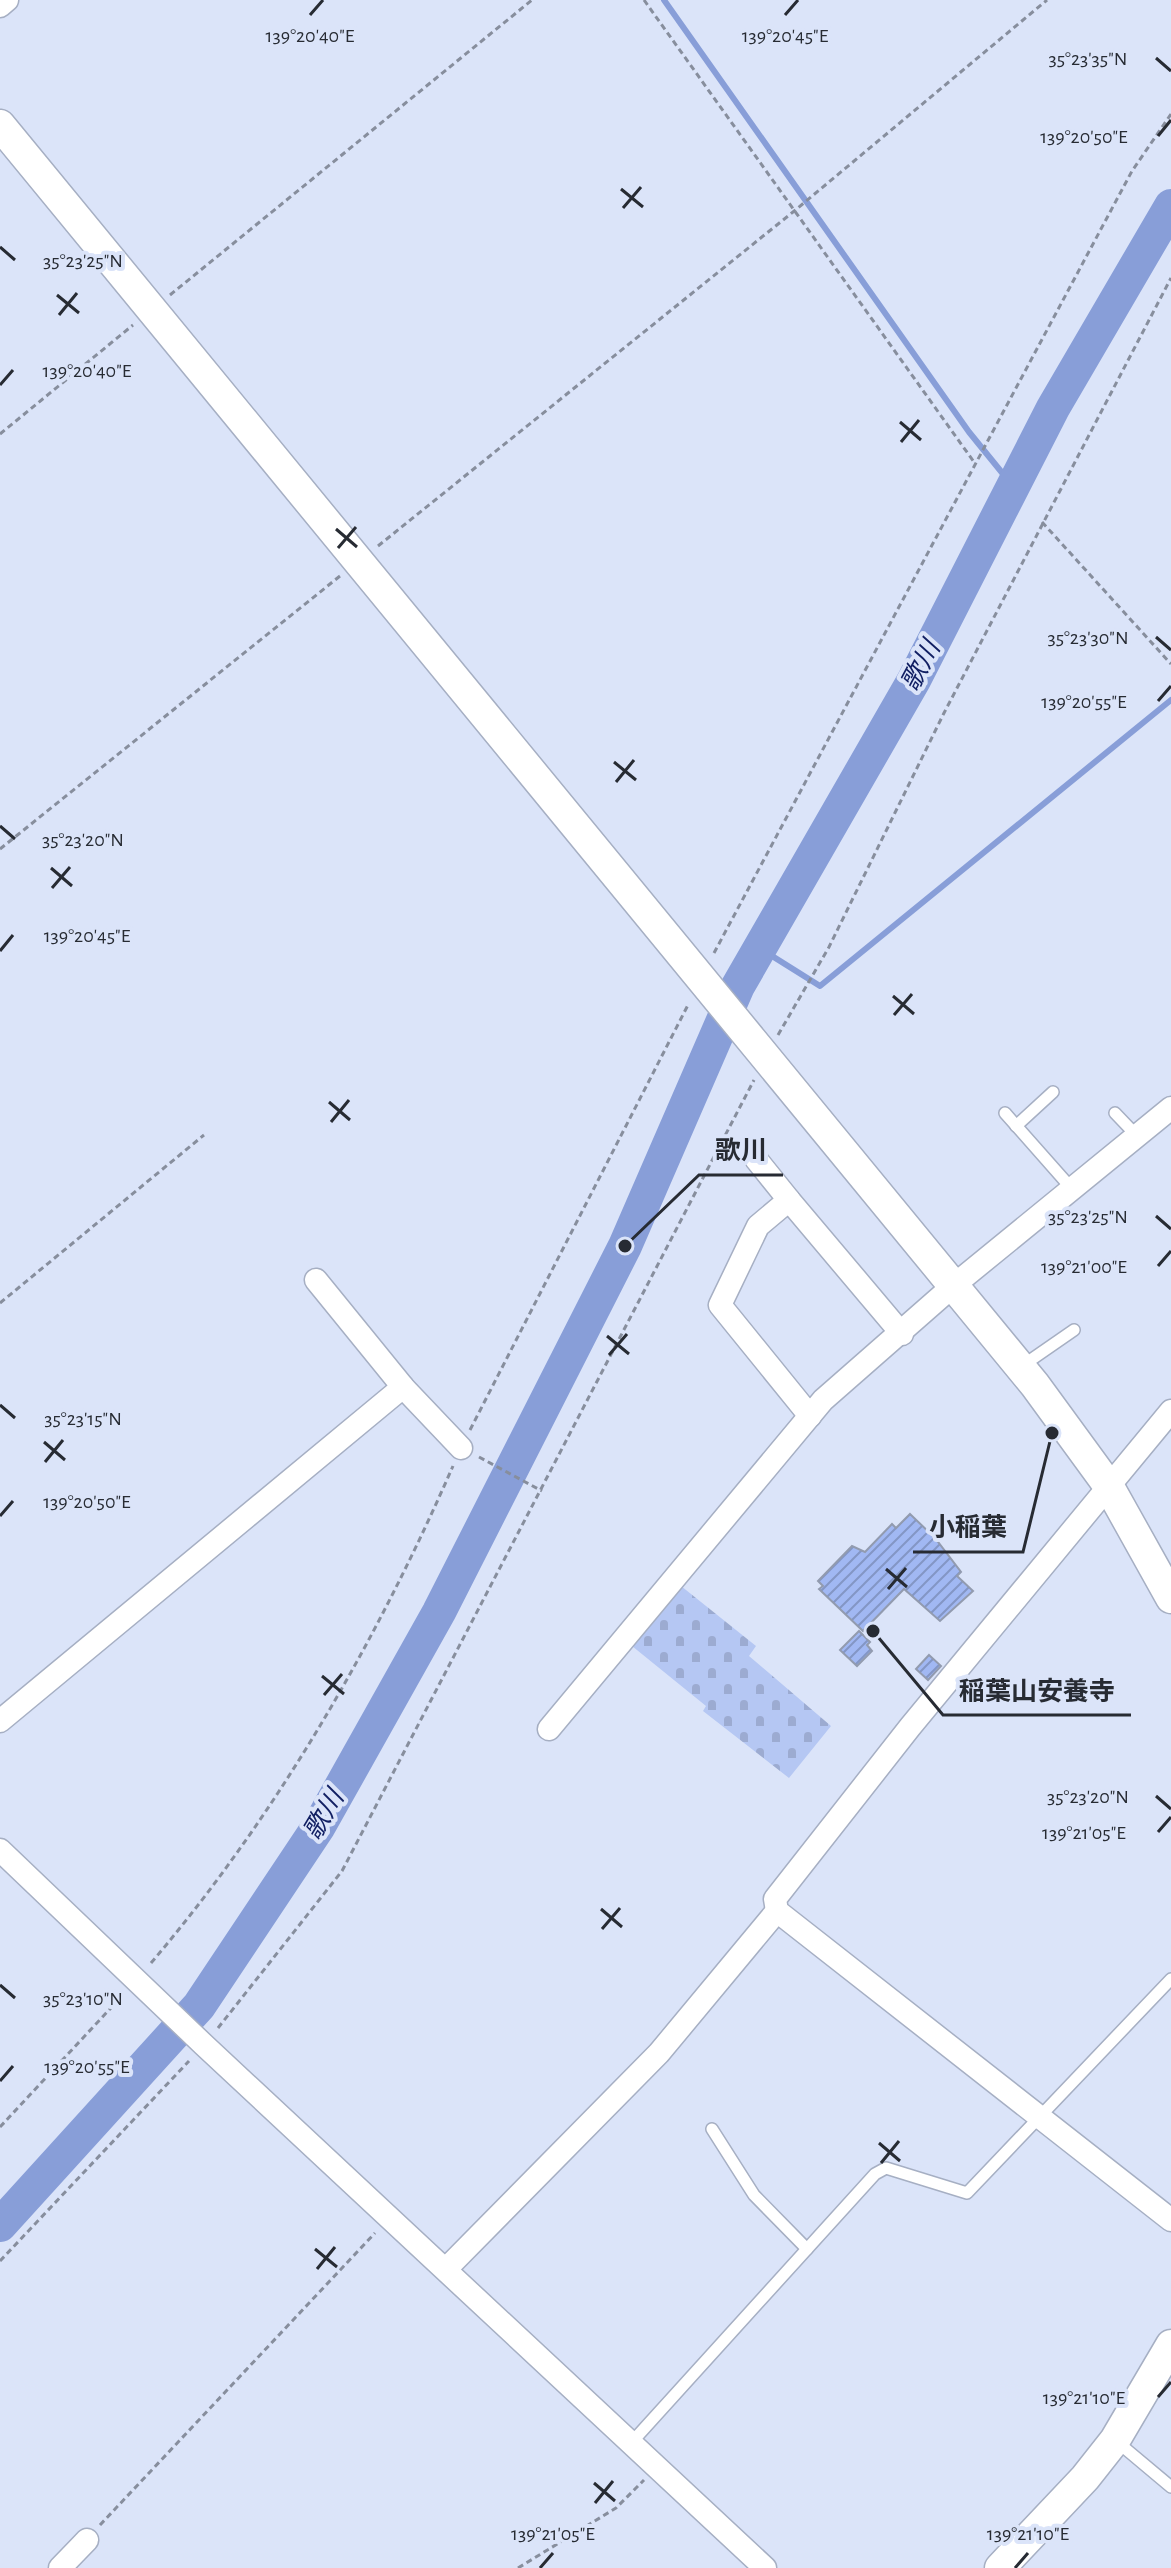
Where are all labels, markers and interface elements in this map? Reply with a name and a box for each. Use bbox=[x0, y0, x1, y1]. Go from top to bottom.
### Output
text: 139°20'40"E bbox=[266, 26, 355, 46]
text: 139°20'45"E bbox=[742, 26, 829, 46]
text: 35°23'35"N bbox=[1049, 49, 1127, 69]
text: 139°20'50"E bbox=[1040, 127, 1128, 147]
text: 35°23'25"N bbox=[43, 251, 123, 271]
text: 139°20'40"E bbox=[43, 361, 132, 381]
text: 35°23'30"N bbox=[1047, 628, 1129, 648]
water label: 歌川 bbox=[896, 634, 946, 695]
text: 139°20'55"E bbox=[1041, 692, 1127, 712]
text: 35°23'20"N bbox=[42, 830, 124, 850]
text: 139°20'45"E bbox=[44, 926, 131, 946]
callout: 歌川 bbox=[699, 1125, 783, 1175]
text: 歌川 bbox=[715, 1137, 767, 1164]
text: 35°23'25"N bbox=[1048, 1207, 1128, 1227]
text: 139°21'00"E bbox=[1041, 1257, 1127, 1277]
text: 35°23'15"N bbox=[44, 1409, 122, 1429]
text: 139°20'50"E bbox=[43, 1492, 131, 1512]
callout: 小稲葉 bbox=[913, 1502, 1023, 1552]
text: 小稲葉 bbox=[929, 1513, 1007, 1541]
callout: 稲葉山安養寺 bbox=[943, 1665, 1131, 1715]
text: 稲葉山安養寺 bbox=[959, 1677, 1115, 1705]
water label: 歌川 bbox=[299, 1783, 350, 1844]
text: 35°23'20"N bbox=[1047, 1787, 1129, 1807]
text: 139°21'05"E bbox=[1042, 1823, 1126, 1843]
text: 35°23'10"N bbox=[43, 1989, 123, 2009]
text: 139°20'55"E bbox=[44, 2057, 130, 2077]
text: 139°21'10"E bbox=[1043, 2388, 1126, 2408]
text: 139°21'05"E bbox=[511, 2524, 595, 2544]
text: 139°21'10"E bbox=[987, 2524, 1070, 2544]

